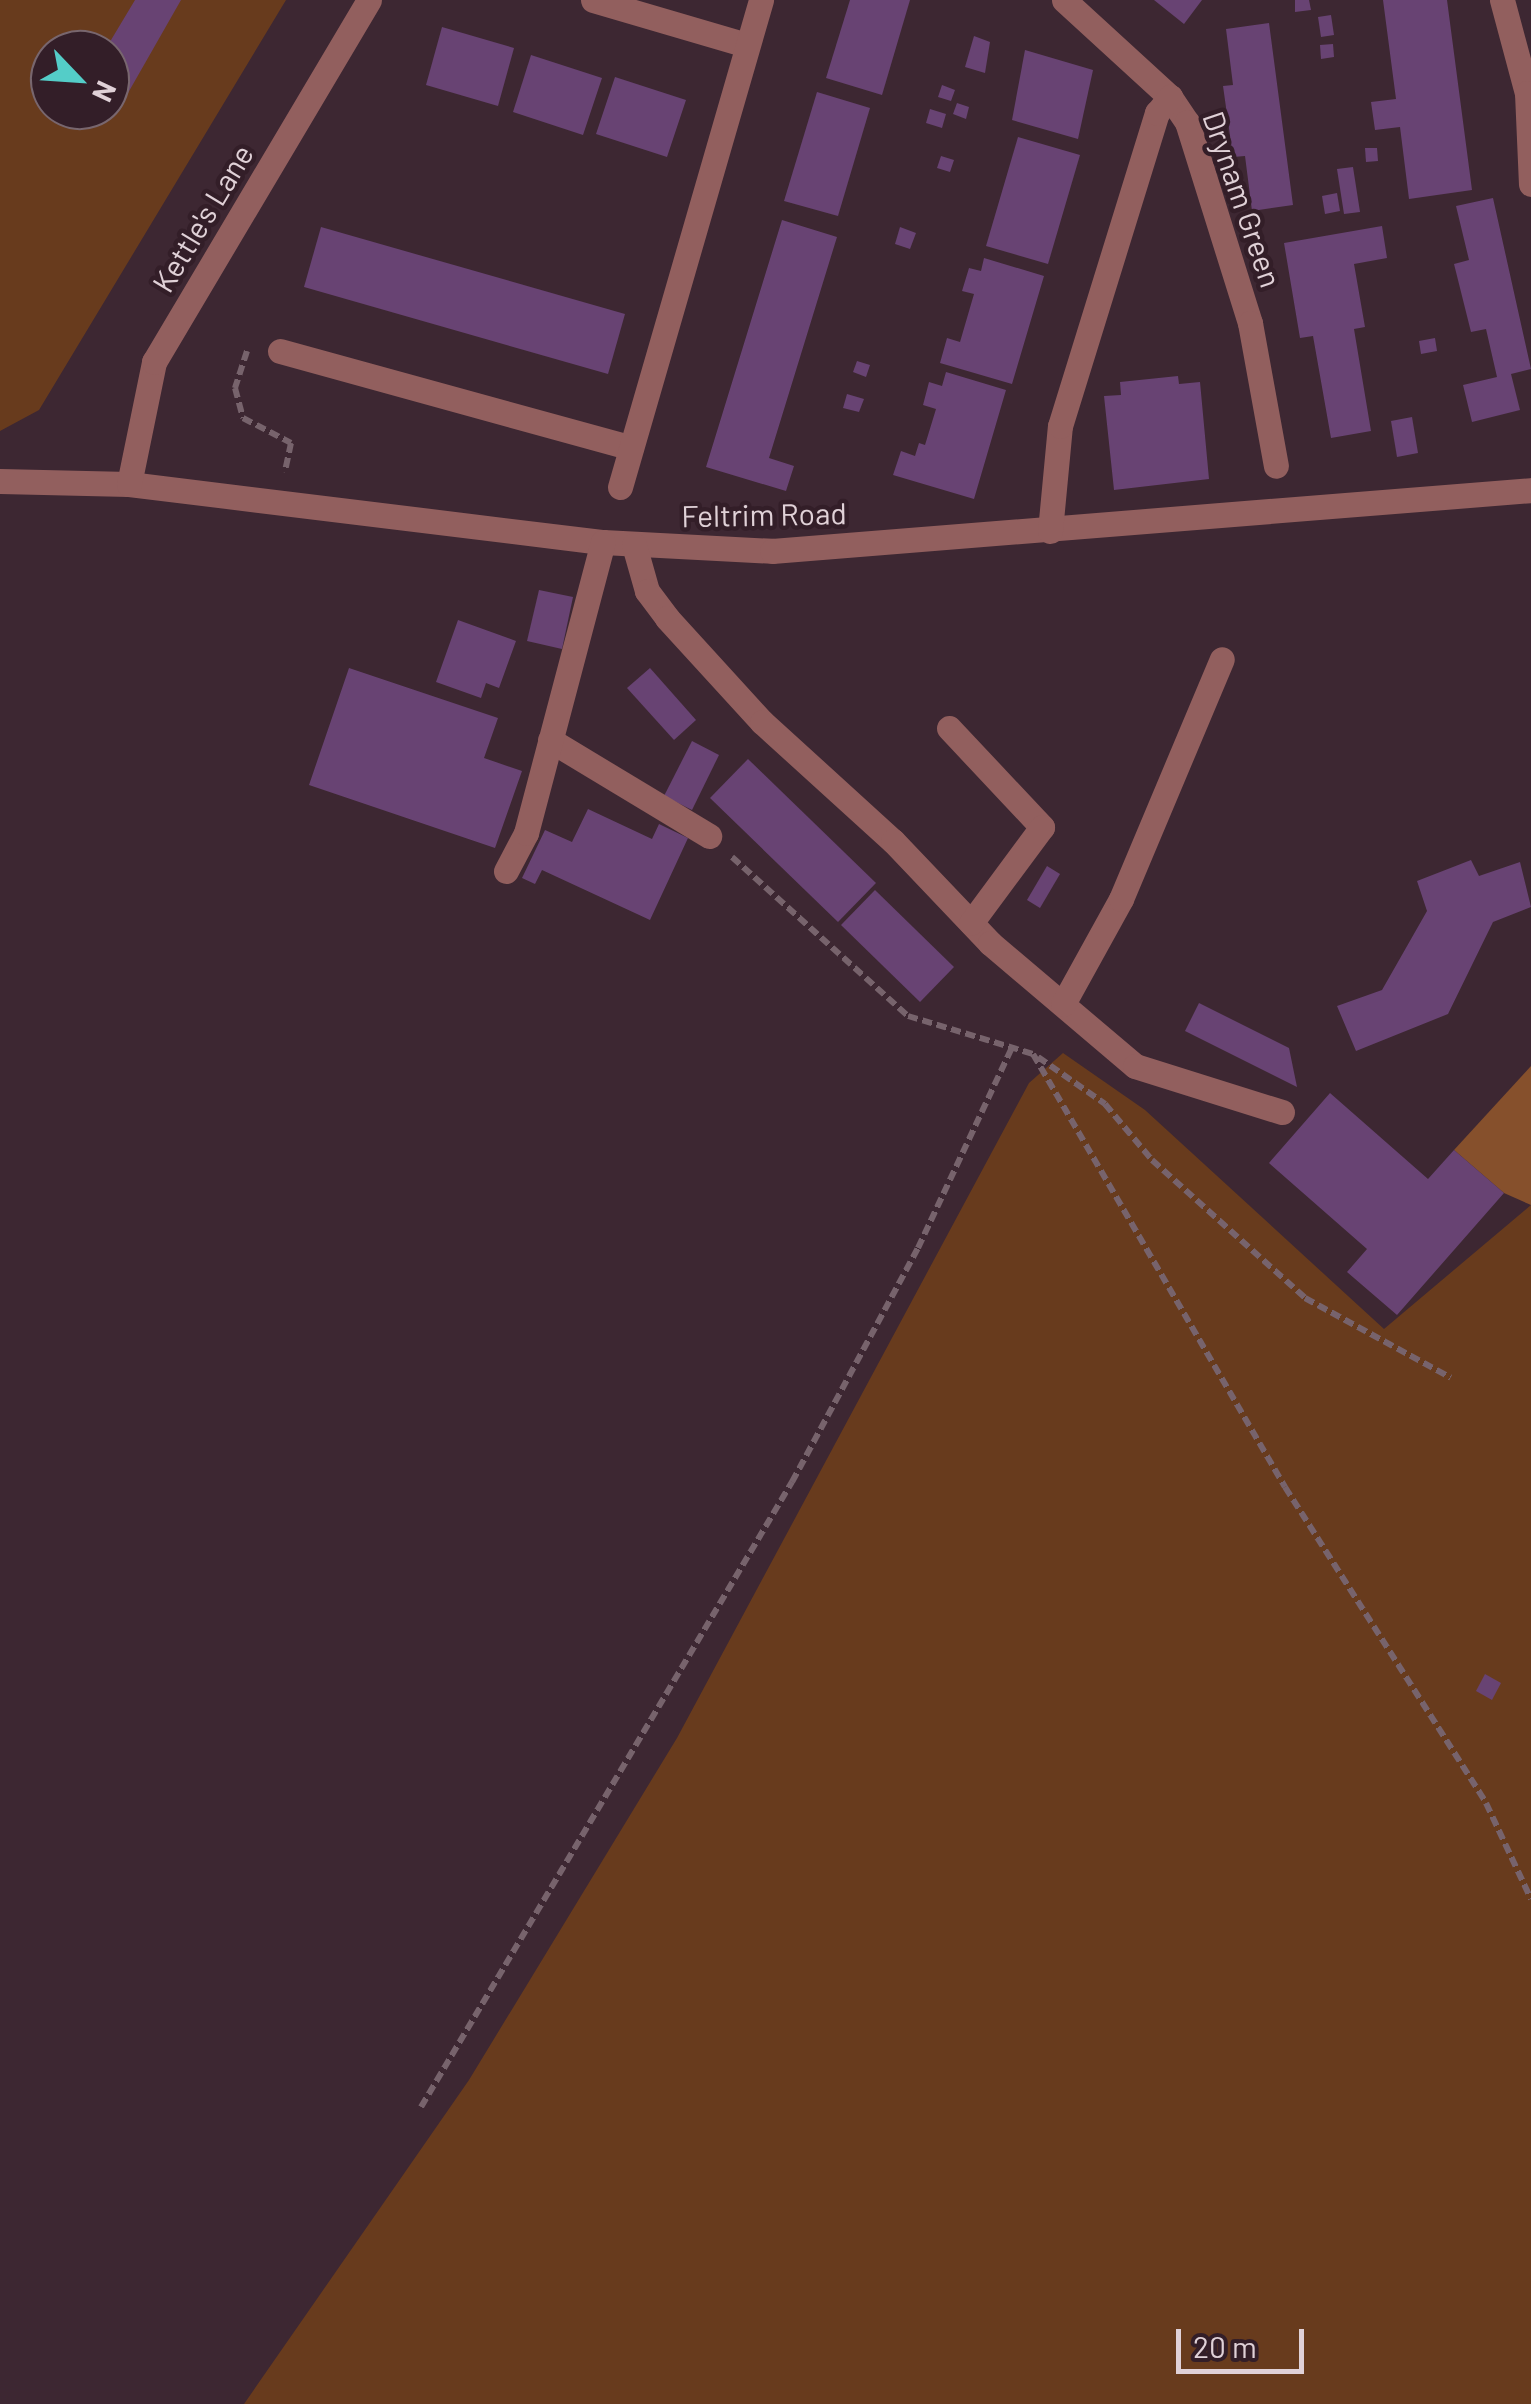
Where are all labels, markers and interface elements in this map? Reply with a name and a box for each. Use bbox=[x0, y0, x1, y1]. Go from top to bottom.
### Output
north arrow bbox=[30, 30, 130, 130]
text: N bbox=[86, 76, 125, 107]
street label: Drynam Green bbox=[1196, 106, 1290, 292]
street label: Kettle's Lane bbox=[144, 138, 260, 298]
street label: Feltrim Road bbox=[681, 495, 847, 533]
scale bar bbox=[1181, 2309, 1308, 2371]
text: 20 m bbox=[1193, 2328, 1257, 2364]

